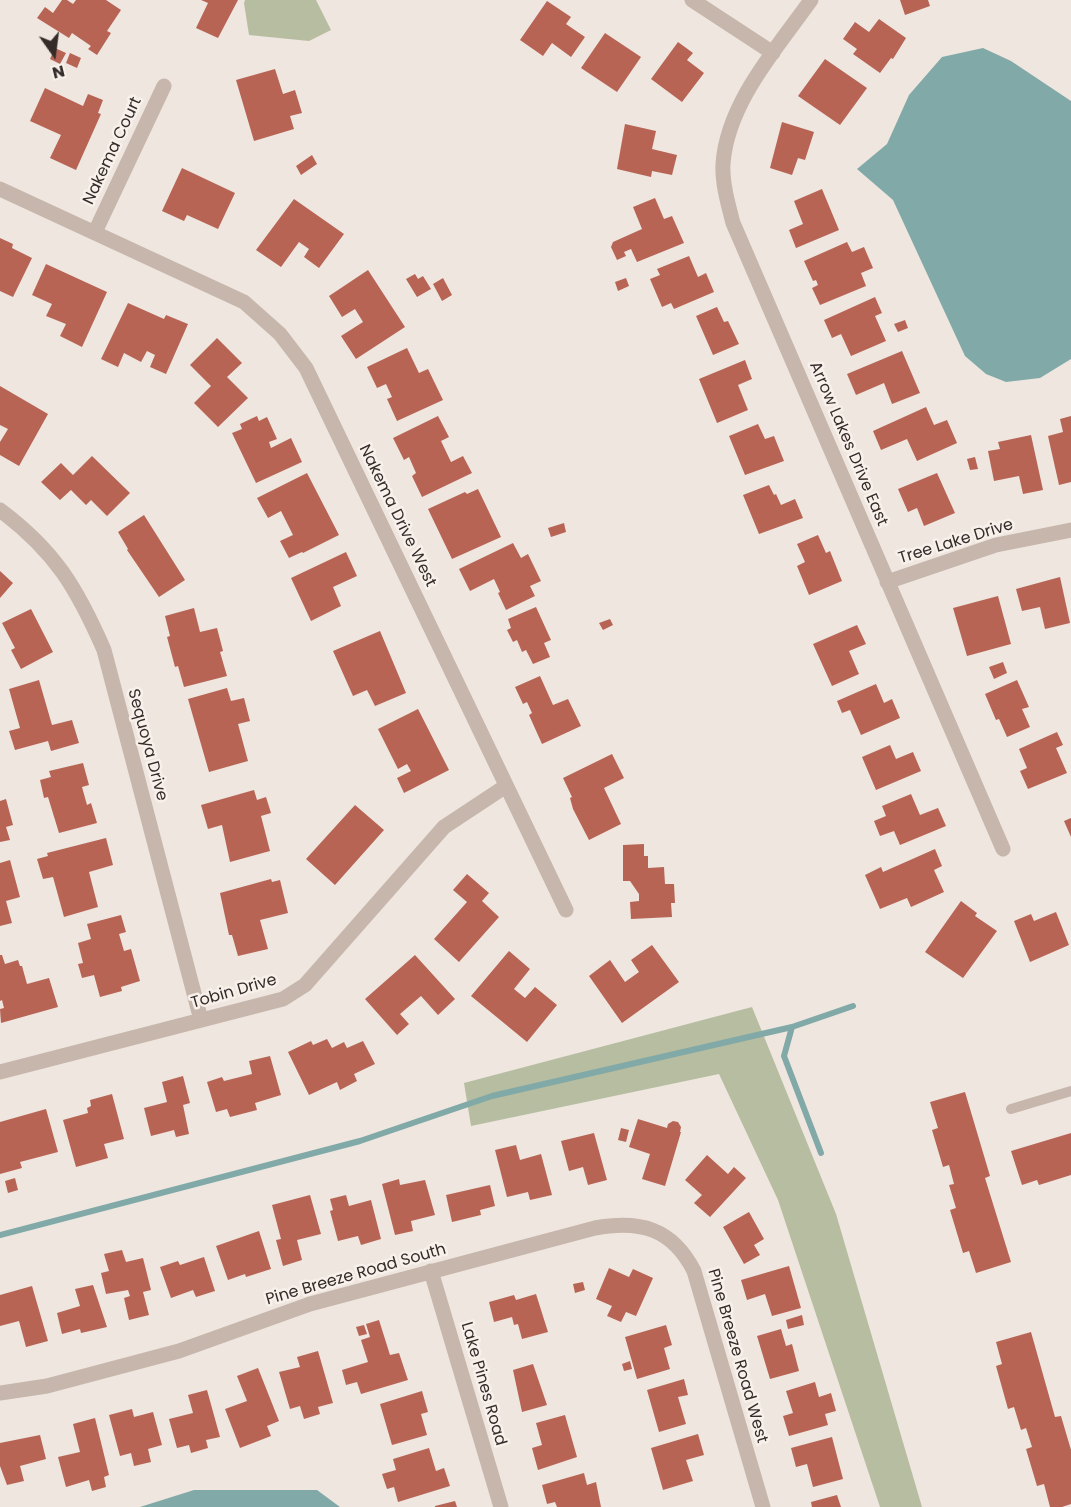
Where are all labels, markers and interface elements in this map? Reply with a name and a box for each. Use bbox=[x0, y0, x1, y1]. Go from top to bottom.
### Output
north arrow bbox=[24, 24, 84, 84]
text: N bbox=[50, 59, 67, 85]
street label: Nakema Court bbox=[80, 94, 146, 208]
street label: Arrow Lakes Drive East bbox=[805, 359, 891, 529]
street label: Nakema Drive West bbox=[354, 442, 440, 590]
street label: Tree Lake Drive bbox=[896, 515, 1016, 569]
street label: Sequoya Drive bbox=[123, 687, 171, 803]
street label: Tobin Drive bbox=[189, 971, 279, 1013]
street label: Pine Breeze Road South bbox=[264, 1240, 448, 1310]
street label: Pine Breeze Road West bbox=[703, 1267, 771, 1445]
street label: Lake Pines Road bbox=[456, 1320, 510, 1448]

